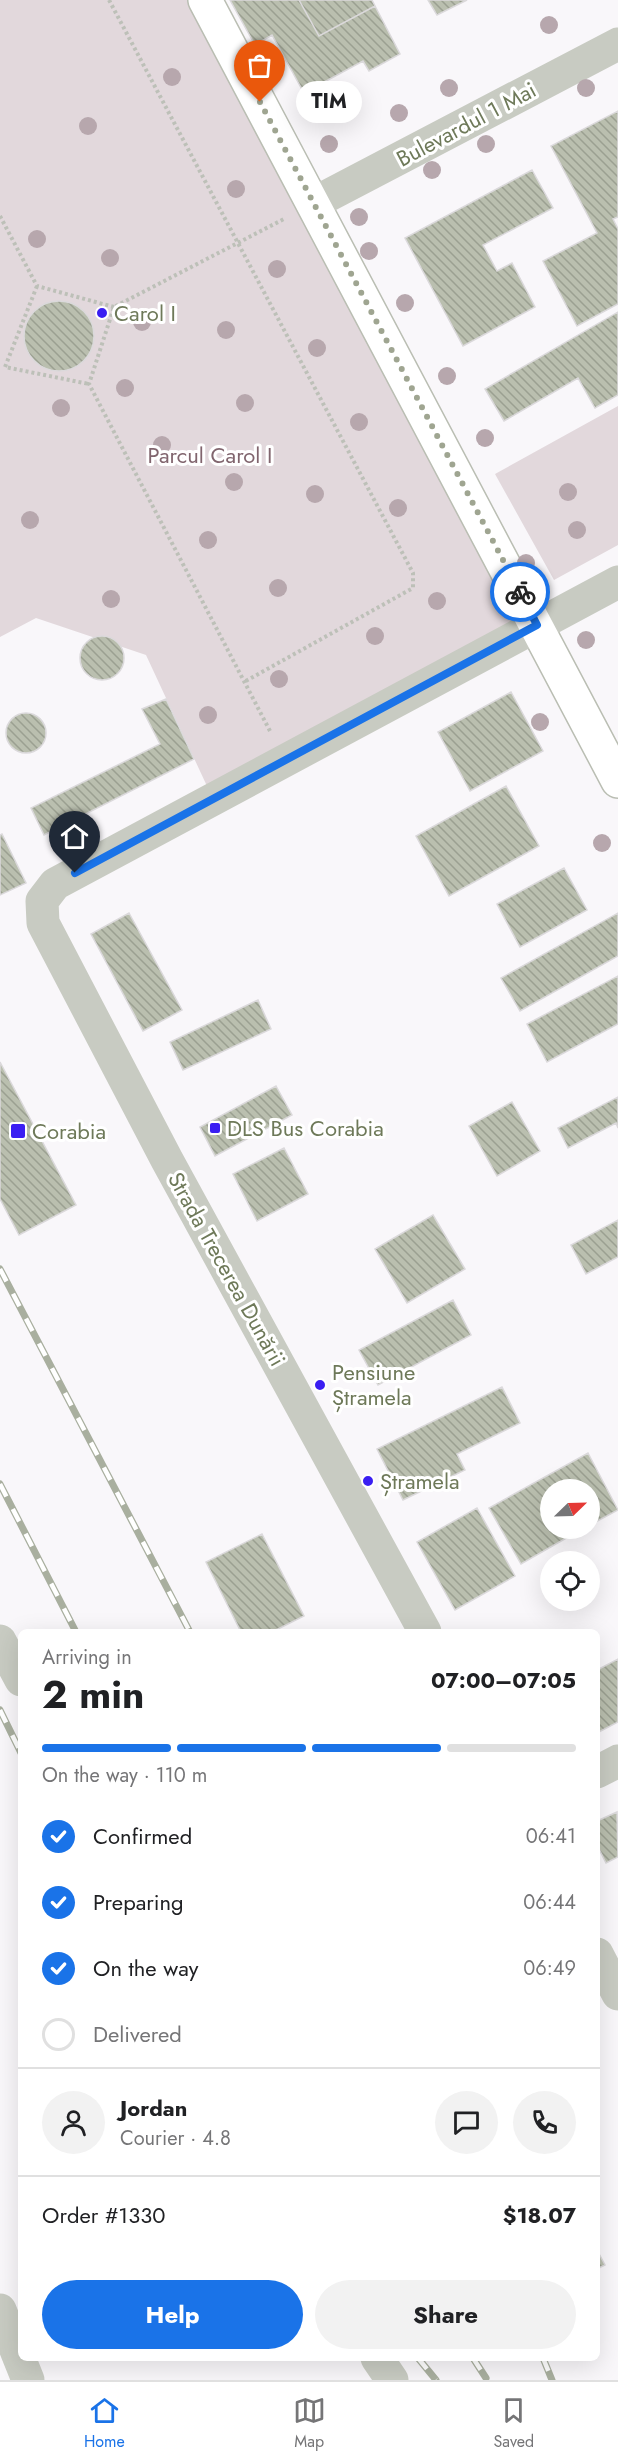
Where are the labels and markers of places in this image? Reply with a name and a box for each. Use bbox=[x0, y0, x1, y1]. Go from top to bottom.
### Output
pin bbox=[234, 40, 285, 102]
callout: TIM bbox=[296, 81, 362, 123]
place label: Carol I bbox=[114, 297, 176, 329]
marker: Carol I bbox=[95, 306, 109, 320]
pin bbox=[49, 811, 100, 873]
place label: DLS Bus Corabia bbox=[227, 1112, 384, 1144]
place label: Corabia bbox=[32, 1115, 106, 1147]
marker: DLS Bus Corabia bbox=[208, 1121, 222, 1135]
marker: Corabia bbox=[9, 1122, 27, 1140]
place label: Pensiune Ștramela bbox=[332, 1356, 415, 1413]
marker: Pensiune Ștramela bbox=[313, 1378, 327, 1392]
place label: Ștramela bbox=[380, 1465, 460, 1497]
marker: Ștramela bbox=[361, 1474, 375, 1488]

